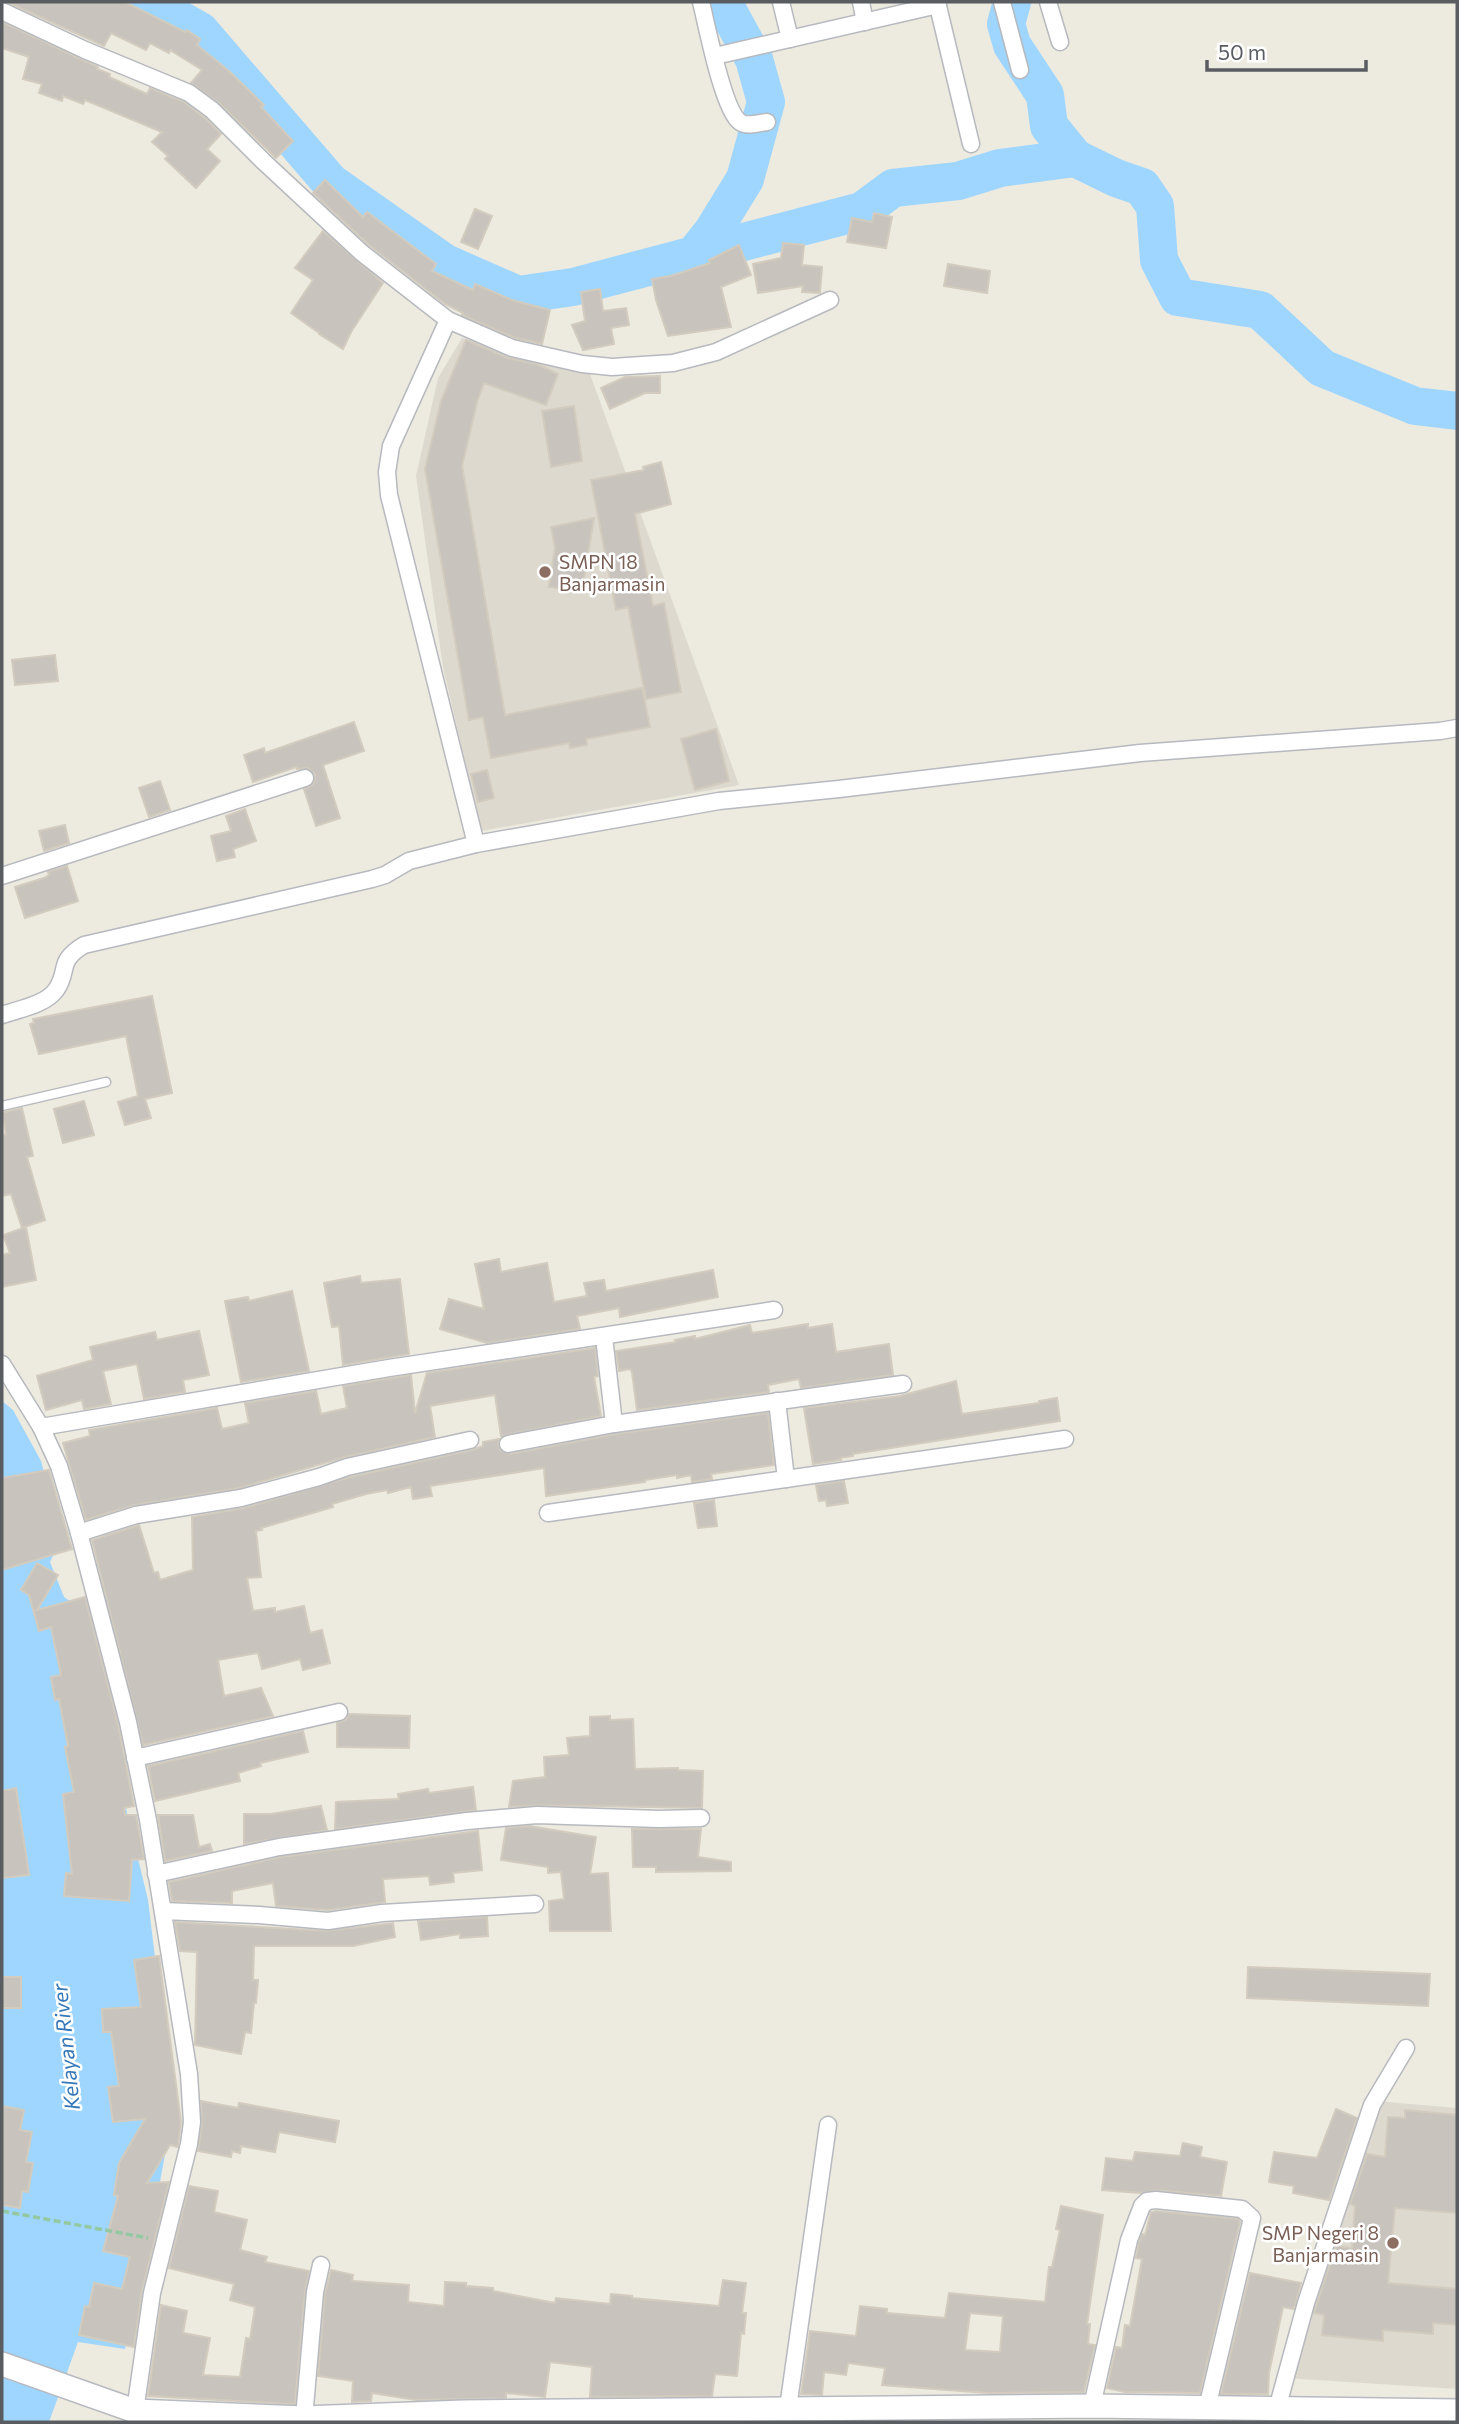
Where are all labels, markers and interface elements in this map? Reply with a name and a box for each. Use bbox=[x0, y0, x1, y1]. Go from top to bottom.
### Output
scale bar bbox=[1207, 28, 1366, 72]
text: 50 m bbox=[1218, 39, 1266, 64]
place label: SMPN 18 Banjarmasin bbox=[559, 550, 665, 595]
marker: SMPN 18 Banjarmasin bbox=[537, 564, 553, 580]
water label: Kelayan River bbox=[46, 1982, 84, 2112]
place label: SMP Negeri 8 Banjarmasin bbox=[1262, 2221, 1379, 2266]
marker: SMP Negeri 8 Banjarmasin bbox=[1385, 2235, 1401, 2251]

